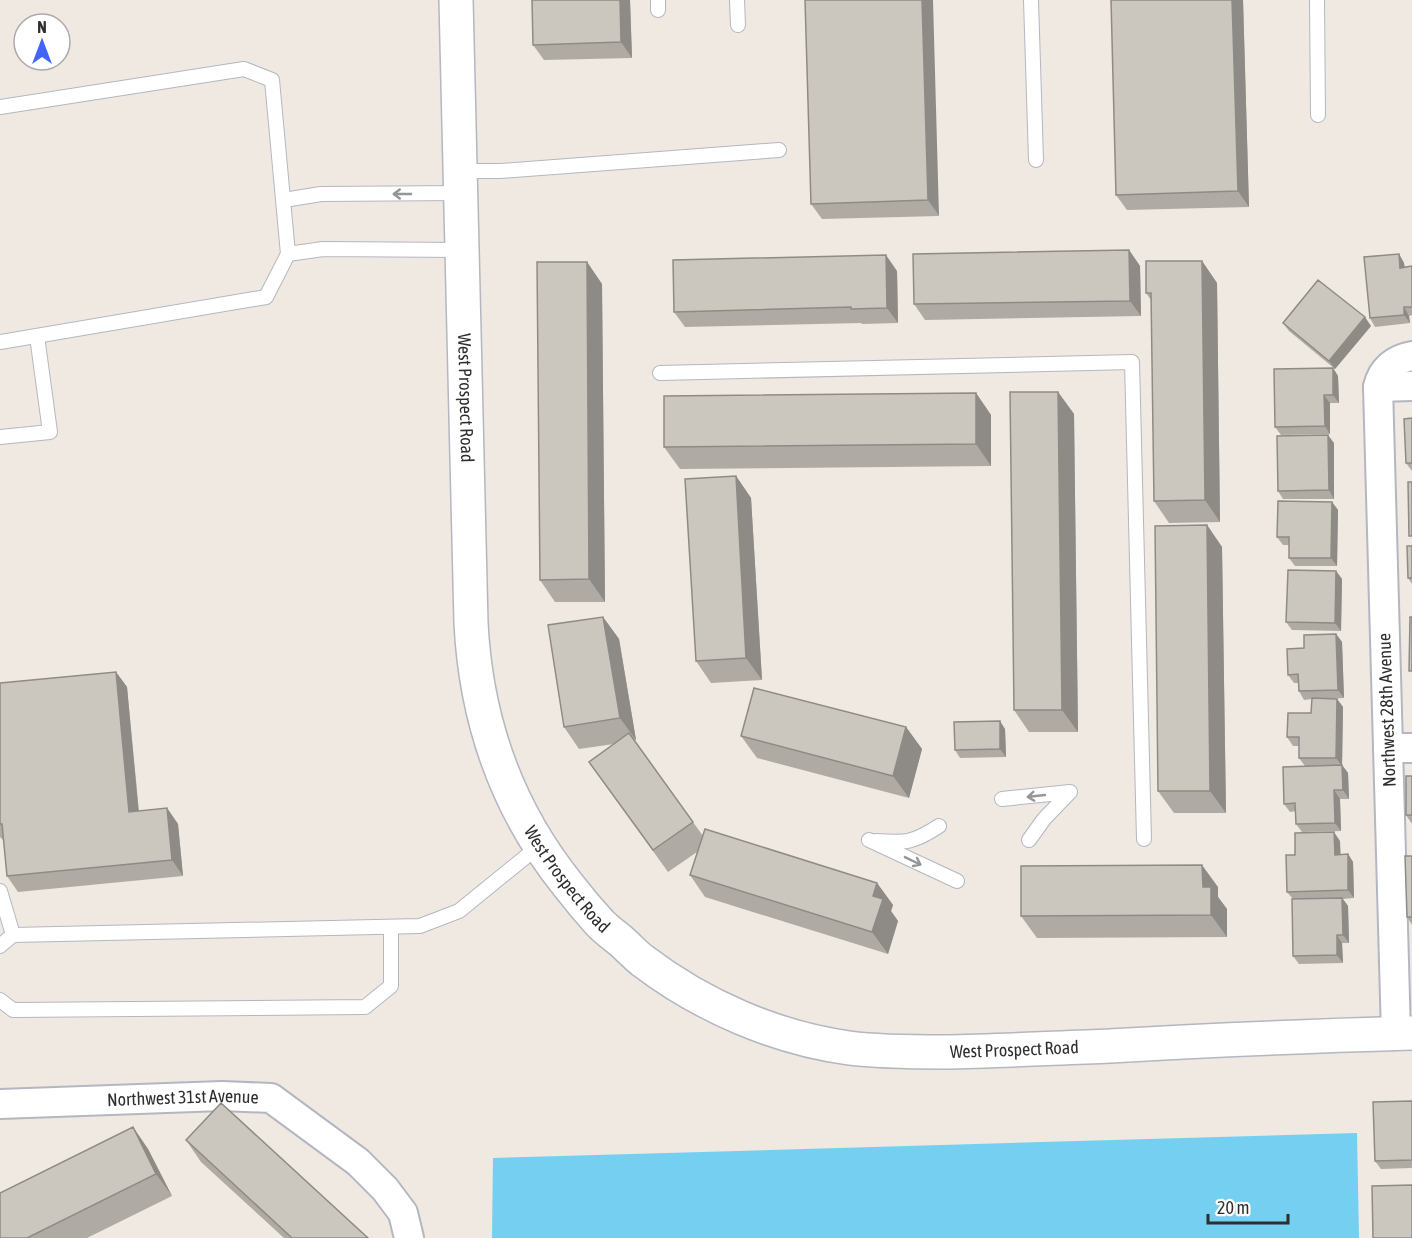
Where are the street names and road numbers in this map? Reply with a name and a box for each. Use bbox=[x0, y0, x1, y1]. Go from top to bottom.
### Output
street label: West Prospect Road bbox=[454, 333, 478, 463]
street label: Northwest 28th Avenue bbox=[1373, 633, 1400, 787]
street label: West Prospect Road bbox=[520, 822, 614, 937]
street label: West Prospect Road bbox=[950, 1036, 1079, 1062]
street label: Northwest 31st Avenue bbox=[107, 1085, 259, 1110]

